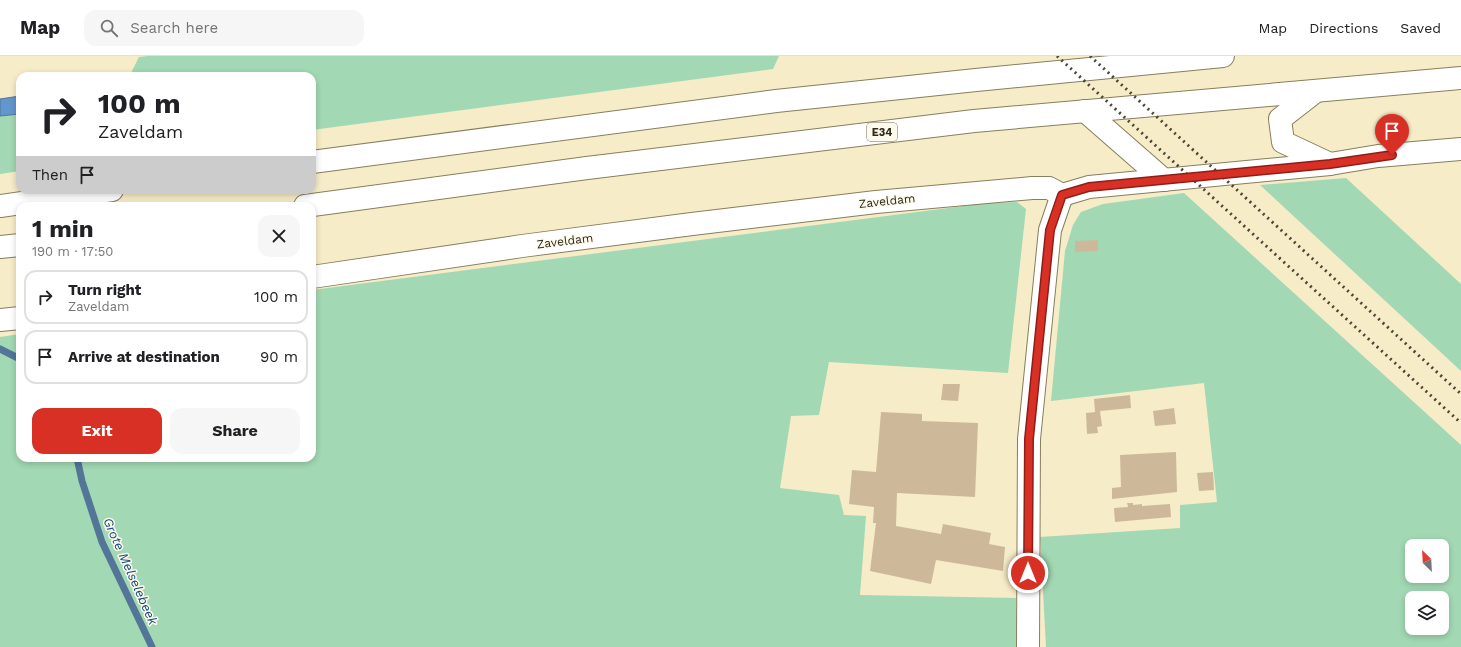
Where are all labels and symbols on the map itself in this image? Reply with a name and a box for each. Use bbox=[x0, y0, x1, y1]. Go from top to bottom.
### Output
pin bbox=[1375, 114, 1409, 155]
road number: E34 bbox=[867, 123, 897, 141]
street label: Zaveldam bbox=[858, 191, 916, 211]
street label: Zaveldam bbox=[536, 231, 594, 251]
water label: Grote Melselebeek bbox=[100, 515, 161, 628]
north arrow bbox=[1405, 539, 1449, 583]
position arrow bbox=[1007, 552, 1049, 594]

